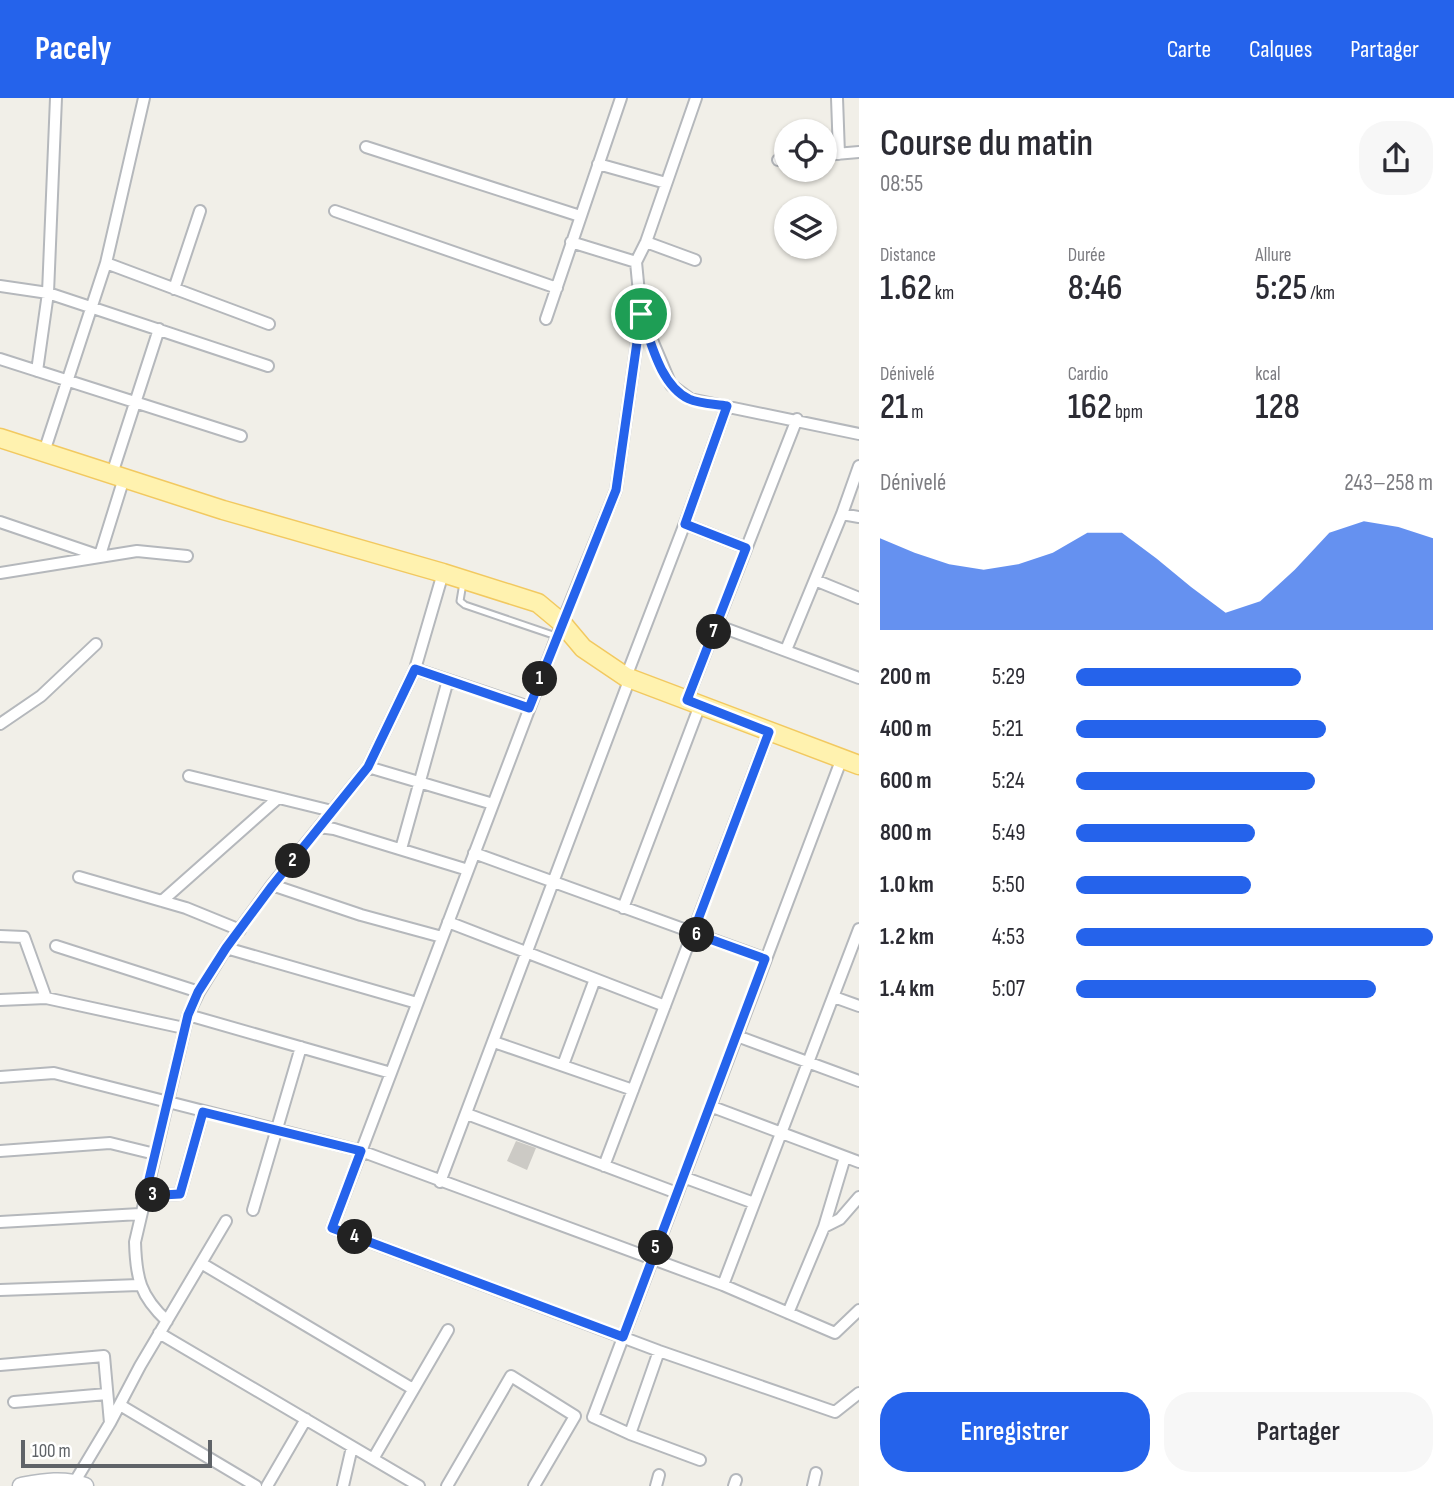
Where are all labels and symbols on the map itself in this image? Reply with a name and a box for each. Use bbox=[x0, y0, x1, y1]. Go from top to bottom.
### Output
pin bbox=[611, 284, 671, 344]
pin: 7 bbox=[696, 614, 732, 650]
pin: 1 bbox=[522, 662, 558, 696]
pin: 2 bbox=[276, 844, 310, 878]
pin: 6 bbox=[680, 918, 714, 952]
pin: 3 bbox=[136, 1178, 170, 1212]
pin: 4 bbox=[338, 1220, 372, 1254]
pin: 5 bbox=[638, 1230, 674, 1266]
scale bar bbox=[21, 1437, 212, 1469]

